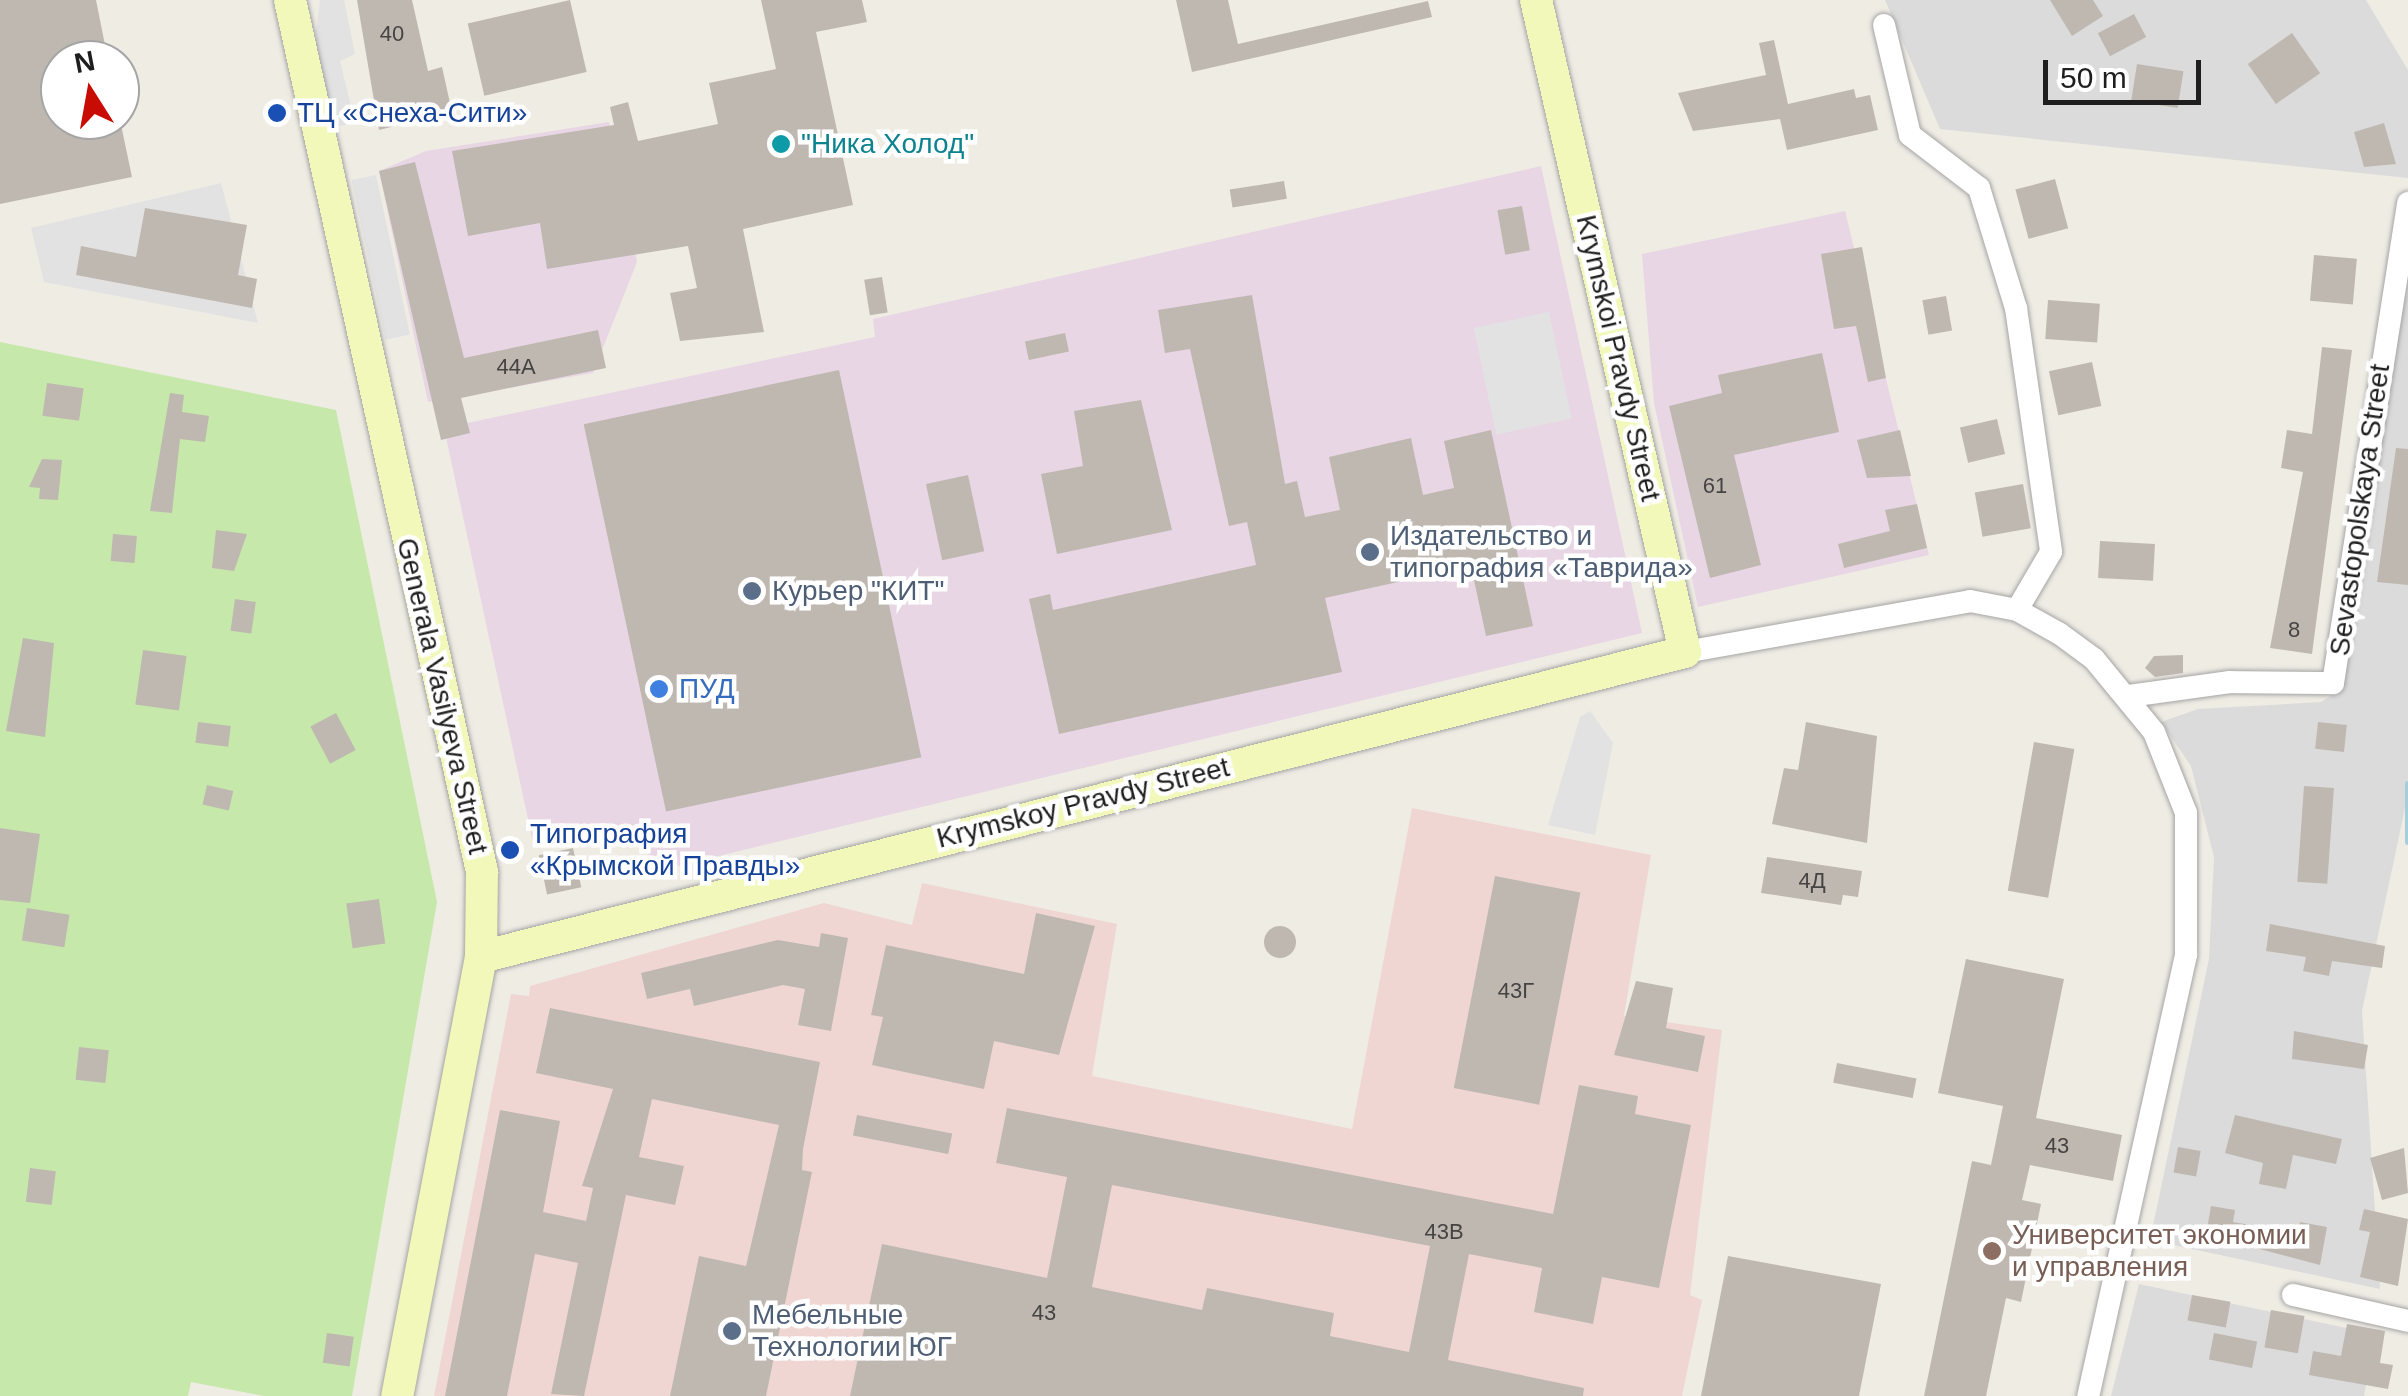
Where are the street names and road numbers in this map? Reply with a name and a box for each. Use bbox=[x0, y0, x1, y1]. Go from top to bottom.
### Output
street label: Krymskoi Pravdy Street bbox=[1569, 212, 1667, 504]
street label: Sevastopolskaya Street bbox=[2323, 362, 2397, 658]
street label: Generala Vasilyeva Street bbox=[389, 535, 495, 857]
street label: Krymskoy Pravdy Street bbox=[933, 750, 1233, 856]

